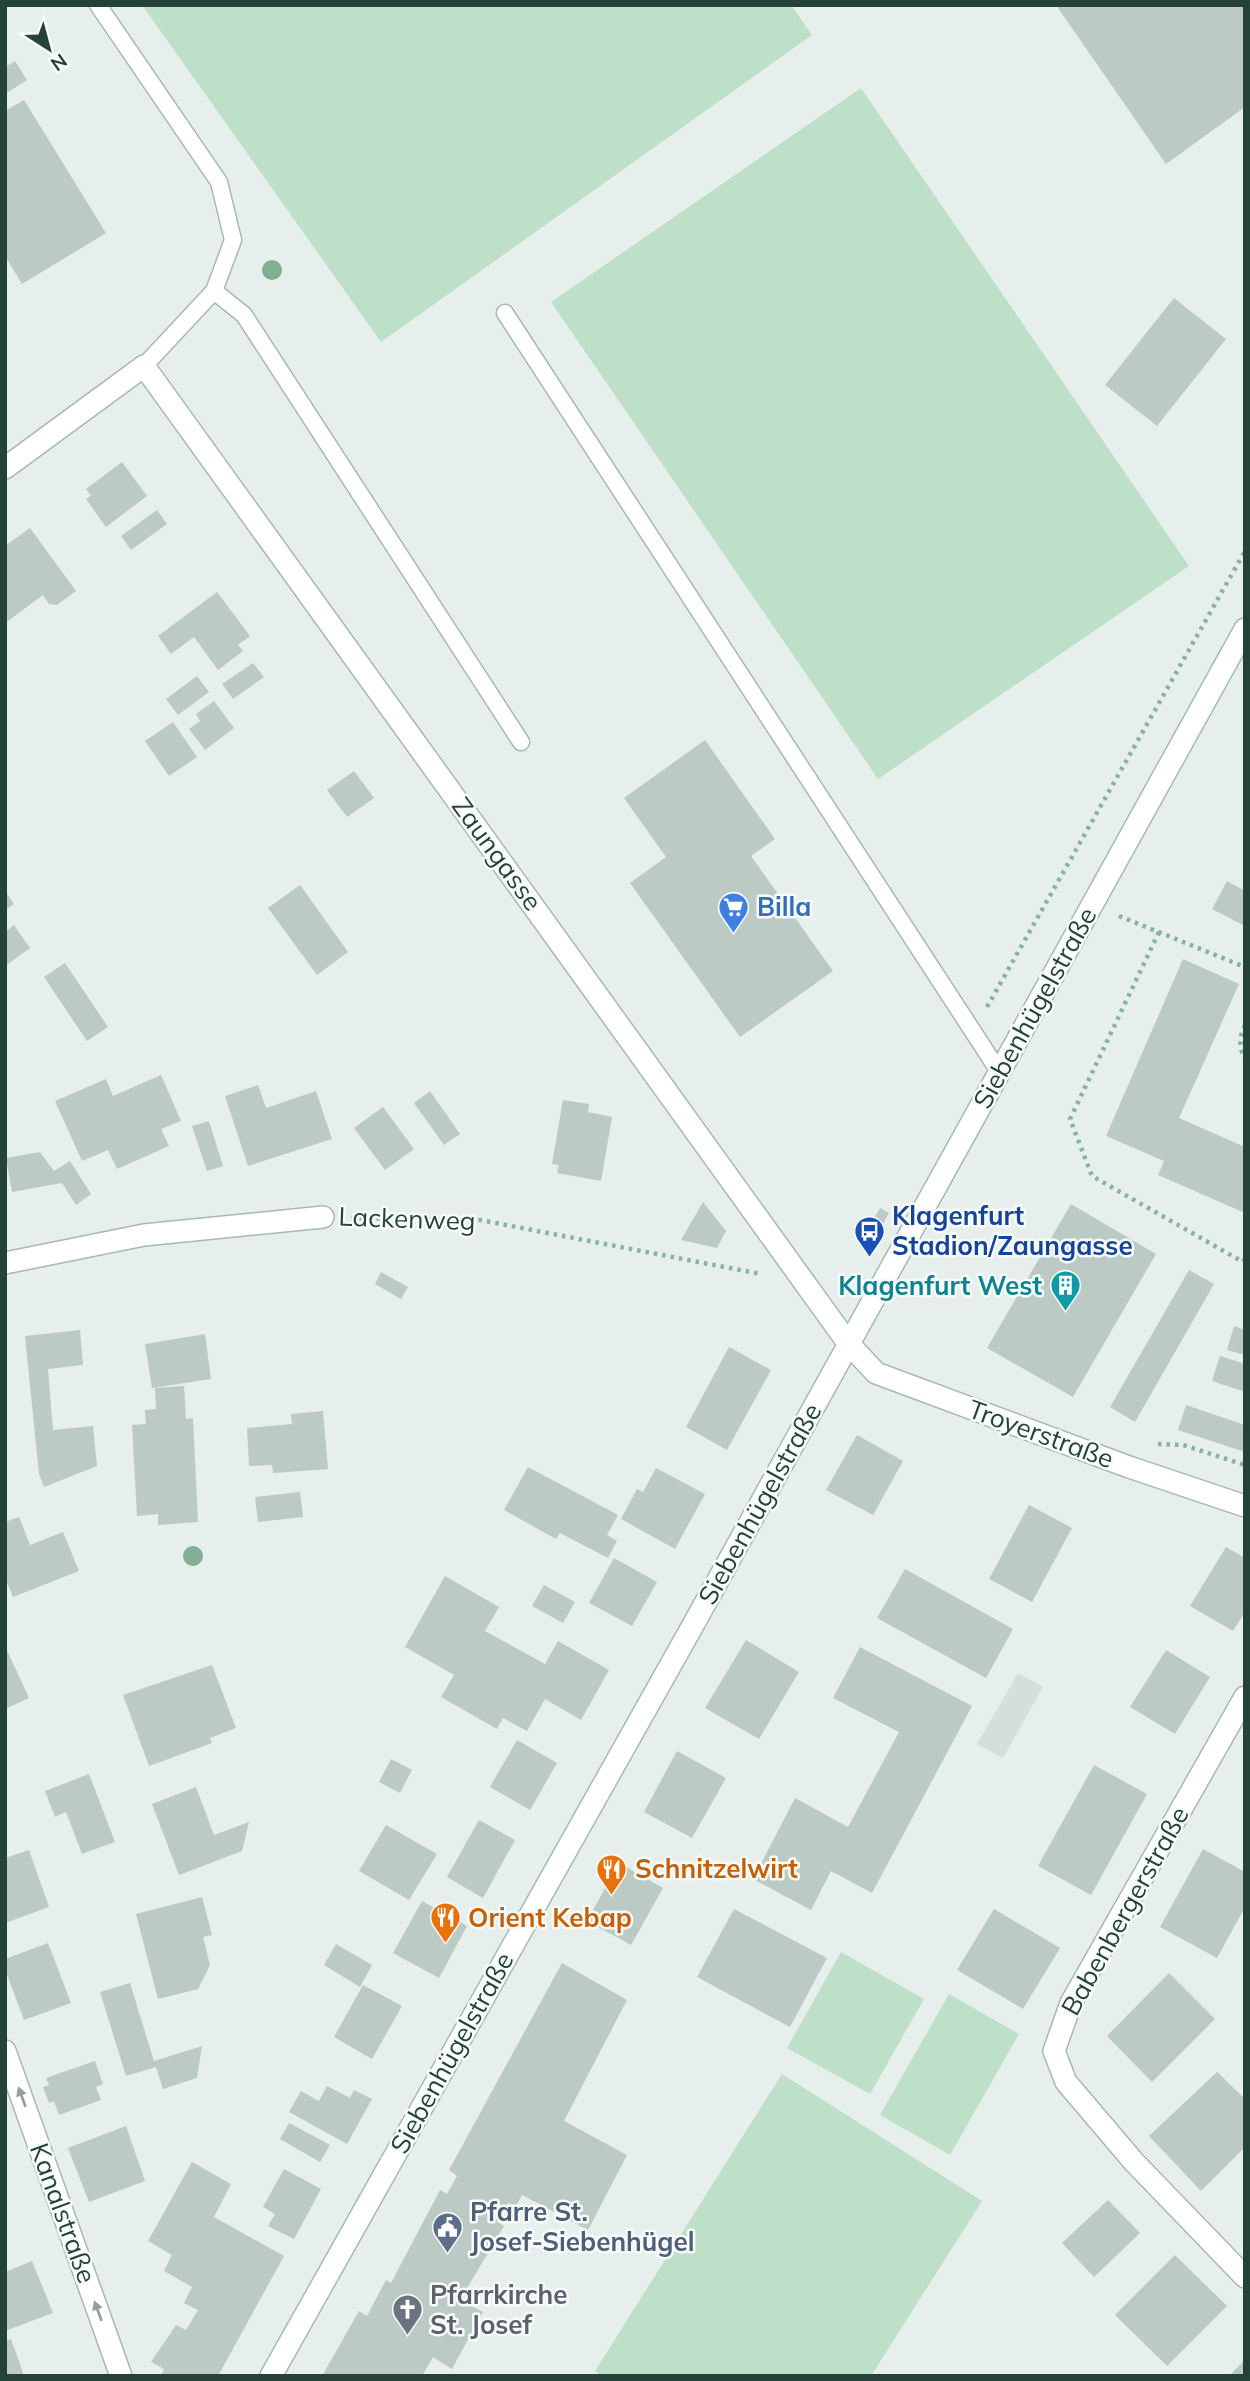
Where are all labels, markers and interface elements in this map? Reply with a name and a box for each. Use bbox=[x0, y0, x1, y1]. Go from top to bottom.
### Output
north arrow bbox=[14, 14, 84, 84]
text: N bbox=[46, 49, 72, 77]
street label: Zaungasse bbox=[445, 790, 550, 917]
supermarket icon: Billa bbox=[717, 890, 751, 934]
place label: Billa bbox=[757, 890, 811, 923]
street label: Siebenhügelstraße bbox=[966, 901, 1104, 1114]
place label: Klagenfurt Stadion/Zaungasse bbox=[892, 1199, 1133, 1262]
street label: Lackenweg bbox=[338, 1200, 476, 1237]
bus stop icon: Klagenfurt Stadion/Zaungasse bbox=[852, 1214, 886, 1258]
place label: Klagenfurt West bbox=[838, 1269, 1042, 1302]
building icon: Klagenfurt West bbox=[1048, 1269, 1082, 1313]
street label: Troyerstraße bbox=[964, 1392, 1118, 1475]
street label: Siebenhügelstraße bbox=[691, 1397, 829, 1610]
street label: Babenbergerstraße bbox=[1053, 1801, 1196, 2021]
restaurant icon: Schnitzelwirt bbox=[595, 1852, 629, 1896]
place label: Schnitzelwirt bbox=[635, 1852, 798, 1885]
restaurant icon: Orient Kebap bbox=[428, 1901, 462, 1945]
place label: Orient Kebap bbox=[468, 1901, 632, 1934]
street label: Siebenhügelstraße bbox=[383, 1946, 521, 2159]
one-way arrow bbox=[16, 2087, 27, 2108]
street label: Kanalstraße bbox=[23, 2138, 104, 2287]
place label: Pfarre St. Josef-Siebenhügel bbox=[470, 2195, 694, 2258]
public building icon: Pfarre St. Josef-Siebenhügel bbox=[430, 2210, 464, 2254]
place label: Pfarrkirche St. Josef bbox=[430, 2278, 568, 2341]
church icon: Pfarrkirche St. Josef bbox=[390, 2293, 424, 2337]
one-way arrow bbox=[92, 2301, 103, 2322]

